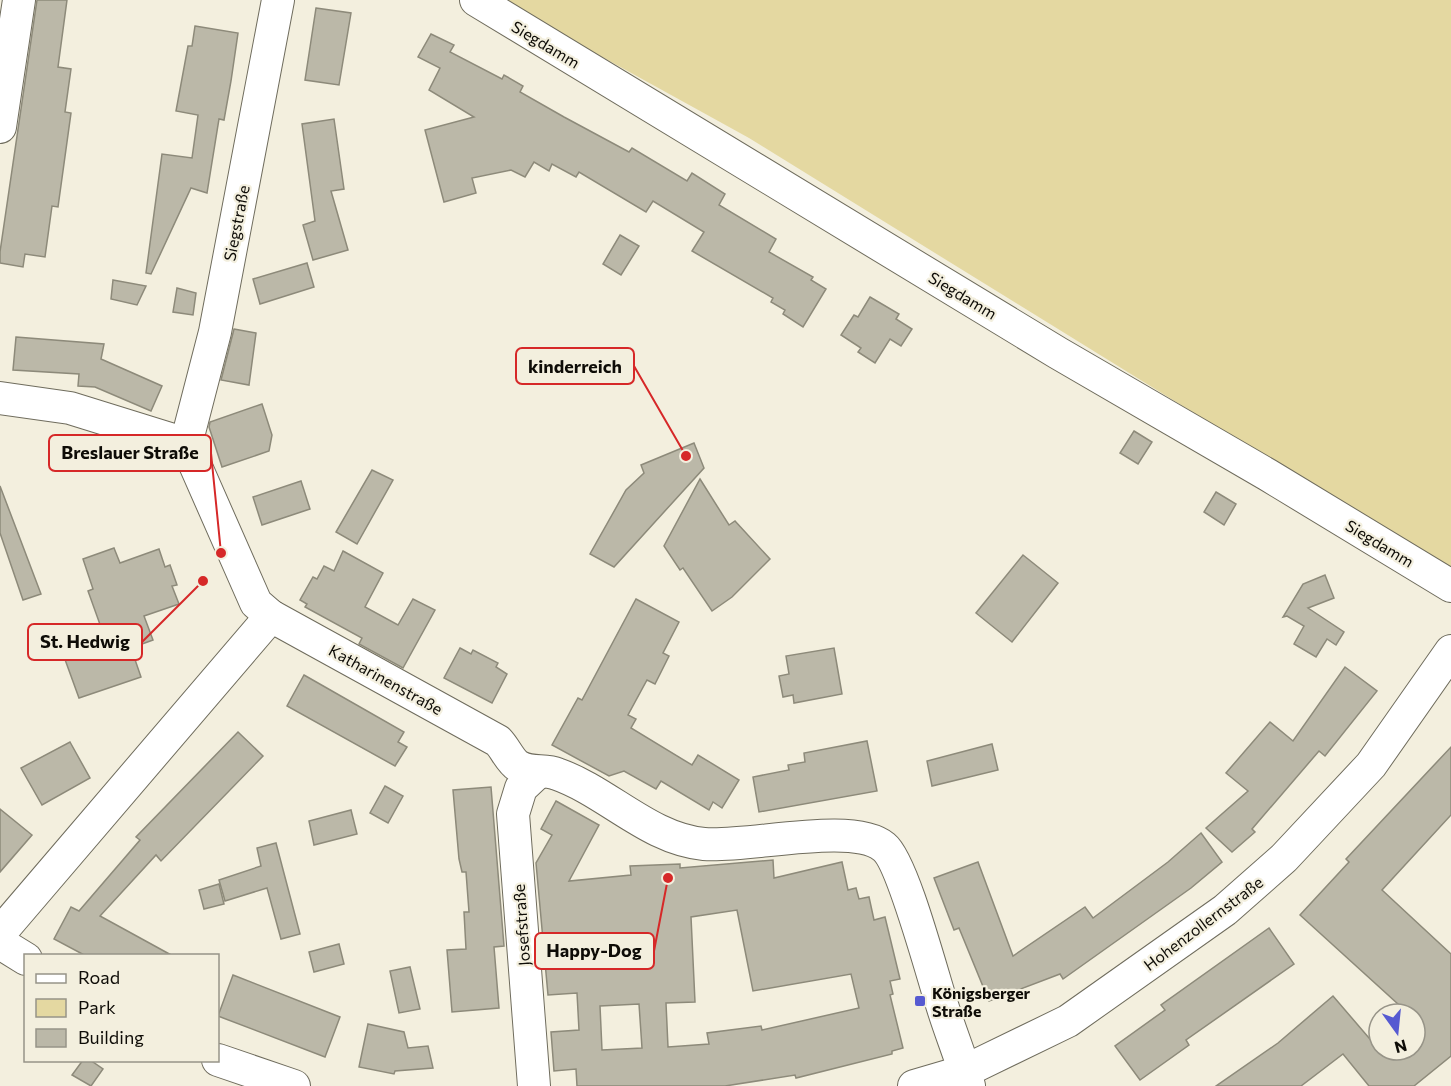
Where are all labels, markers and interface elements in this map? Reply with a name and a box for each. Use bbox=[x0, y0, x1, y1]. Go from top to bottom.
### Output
street label: Siegdamm bbox=[509, 16, 583, 72]
street label: Siegstraße bbox=[219, 183, 253, 263]
street label: Siegdamm bbox=[926, 267, 1000, 323]
callout: kinderreich bbox=[516, 348, 634, 384]
text: kinderreich bbox=[528, 355, 622, 377]
callout: Breslauer Straße bbox=[49, 435, 211, 471]
text: Breslauer Straße bbox=[61, 441, 199, 463]
street label: Siegdamm bbox=[1343, 515, 1417, 571]
callout: St. Hedwig bbox=[28, 624, 142, 660]
text: St. Hedwig bbox=[40, 630, 130, 652]
street label: Katharinenstraße bbox=[326, 640, 446, 718]
street label: Hohenzollernstraße bbox=[1140, 872, 1266, 974]
street label: Josefstraße bbox=[509, 883, 533, 967]
callout: Happy-Dog bbox=[535, 933, 654, 969]
text: Happy-Dog bbox=[546, 939, 642, 961]
legend bbox=[24, 954, 219, 1062]
text: Road bbox=[78, 966, 120, 988]
place label: Königsberger Straße bbox=[932, 983, 1031, 1020]
marker: Königsberger Straße bbox=[913, 994, 927, 1008]
text: Park bbox=[78, 996, 116, 1018]
north arrow bbox=[1367, 1002, 1427, 1062]
text: Building bbox=[78, 1026, 144, 1048]
text: N bbox=[1393, 1036, 1409, 1058]

